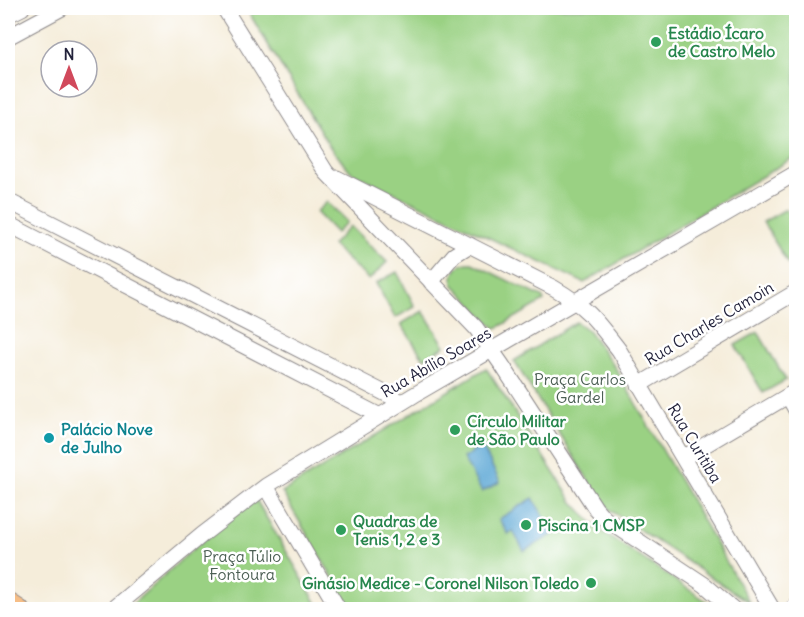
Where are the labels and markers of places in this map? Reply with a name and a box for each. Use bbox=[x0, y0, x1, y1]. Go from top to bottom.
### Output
place label: Estádio Ícaro de Castro Melo bbox=[668, 23, 775, 61]
marker: Estádio Ícaro de Castro Melo bbox=[649, 35, 663, 49]
place label: Círculo Militar de São Paulo bbox=[467, 411, 567, 449]
place label: Palácio Nove de Julho bbox=[61, 419, 153, 457]
marker: Círculo Militar de São Paulo bbox=[448, 423, 462, 437]
marker: Palácio Nove de Julho bbox=[42, 431, 56, 445]
place label: Quadras de Tenis 1, 2 e 3 bbox=[353, 511, 440, 549]
place label: Piscina 1 CMSP bbox=[538, 515, 645, 535]
marker: Piscina 1 CMSP bbox=[519, 518, 533, 532]
marker: Quadras de Tenis 1, 2 e 3 bbox=[334, 523, 348, 537]
place label: Ginásio Medice - Coronel Nilson Toledo bbox=[302, 573, 579, 593]
marker: Ginásio Medice - Coronel Nilson Toledo bbox=[584, 576, 598, 590]

